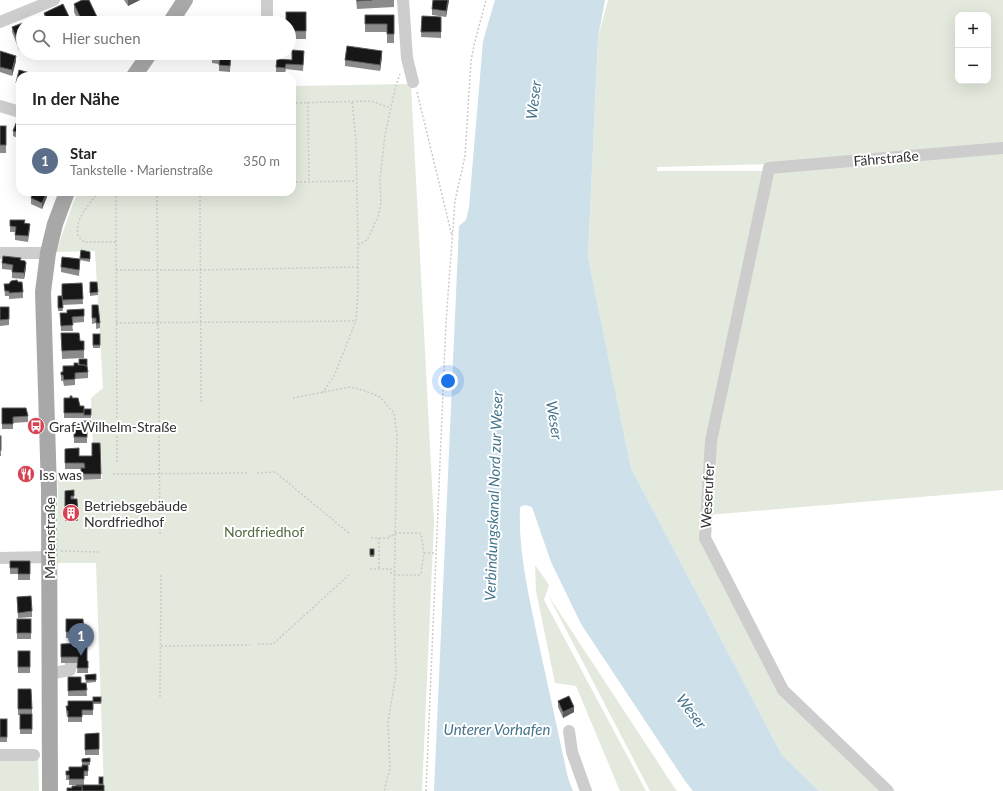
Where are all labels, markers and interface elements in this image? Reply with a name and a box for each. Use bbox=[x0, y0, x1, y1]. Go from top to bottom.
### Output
map controls bbox=[955, 12, 991, 84]
button: + bbox=[955, 12, 991, 48]
search box bbox=[16, 16, 296, 60]
icon: search bbox=[30, 27, 52, 49]
text: Hier suchen bbox=[62, 29, 141, 47]
button: − bbox=[955, 48, 991, 84]
water label: Weser bbox=[522, 79, 544, 120]
text: In der Nähe bbox=[32, 88, 120, 109]
text: Star bbox=[70, 144, 97, 162]
street label: Fährstraße bbox=[853, 147, 919, 169]
text: 1 bbox=[41, 153, 49, 169]
text: 350 m bbox=[243, 153, 280, 169]
text: Tankstelle · Marienstraße bbox=[70, 162, 213, 178]
your location bbox=[438, 371, 458, 391]
water label: Verbindungskanal Nord zur Weser bbox=[480, 390, 506, 601]
water label: Weser bbox=[543, 399, 567, 442]
bus stop icon: Graf-Wilhelm-Straße bbox=[26, 416, 46, 436]
place label: Graf-Wilhelm-Straße bbox=[49, 418, 177, 435]
street label: Weserufer bbox=[697, 463, 717, 529]
restaurant icon: Iss was bbox=[16, 464, 36, 484]
place label: Iss was bbox=[39, 466, 82, 483]
street label: Marienstraße bbox=[41, 497, 58, 579]
place label: Betriebsgebäude Nordfriedhof bbox=[84, 497, 187, 530]
building icon: Betriebsgebäude Nordfriedhof bbox=[61, 503, 81, 523]
park label: Nordfriedhof bbox=[224, 523, 304, 540]
pin: 1 bbox=[68, 623, 94, 656]
water label: Weser bbox=[673, 690, 711, 733]
water label: Unterer Vorhafen bbox=[444, 720, 550, 738]

